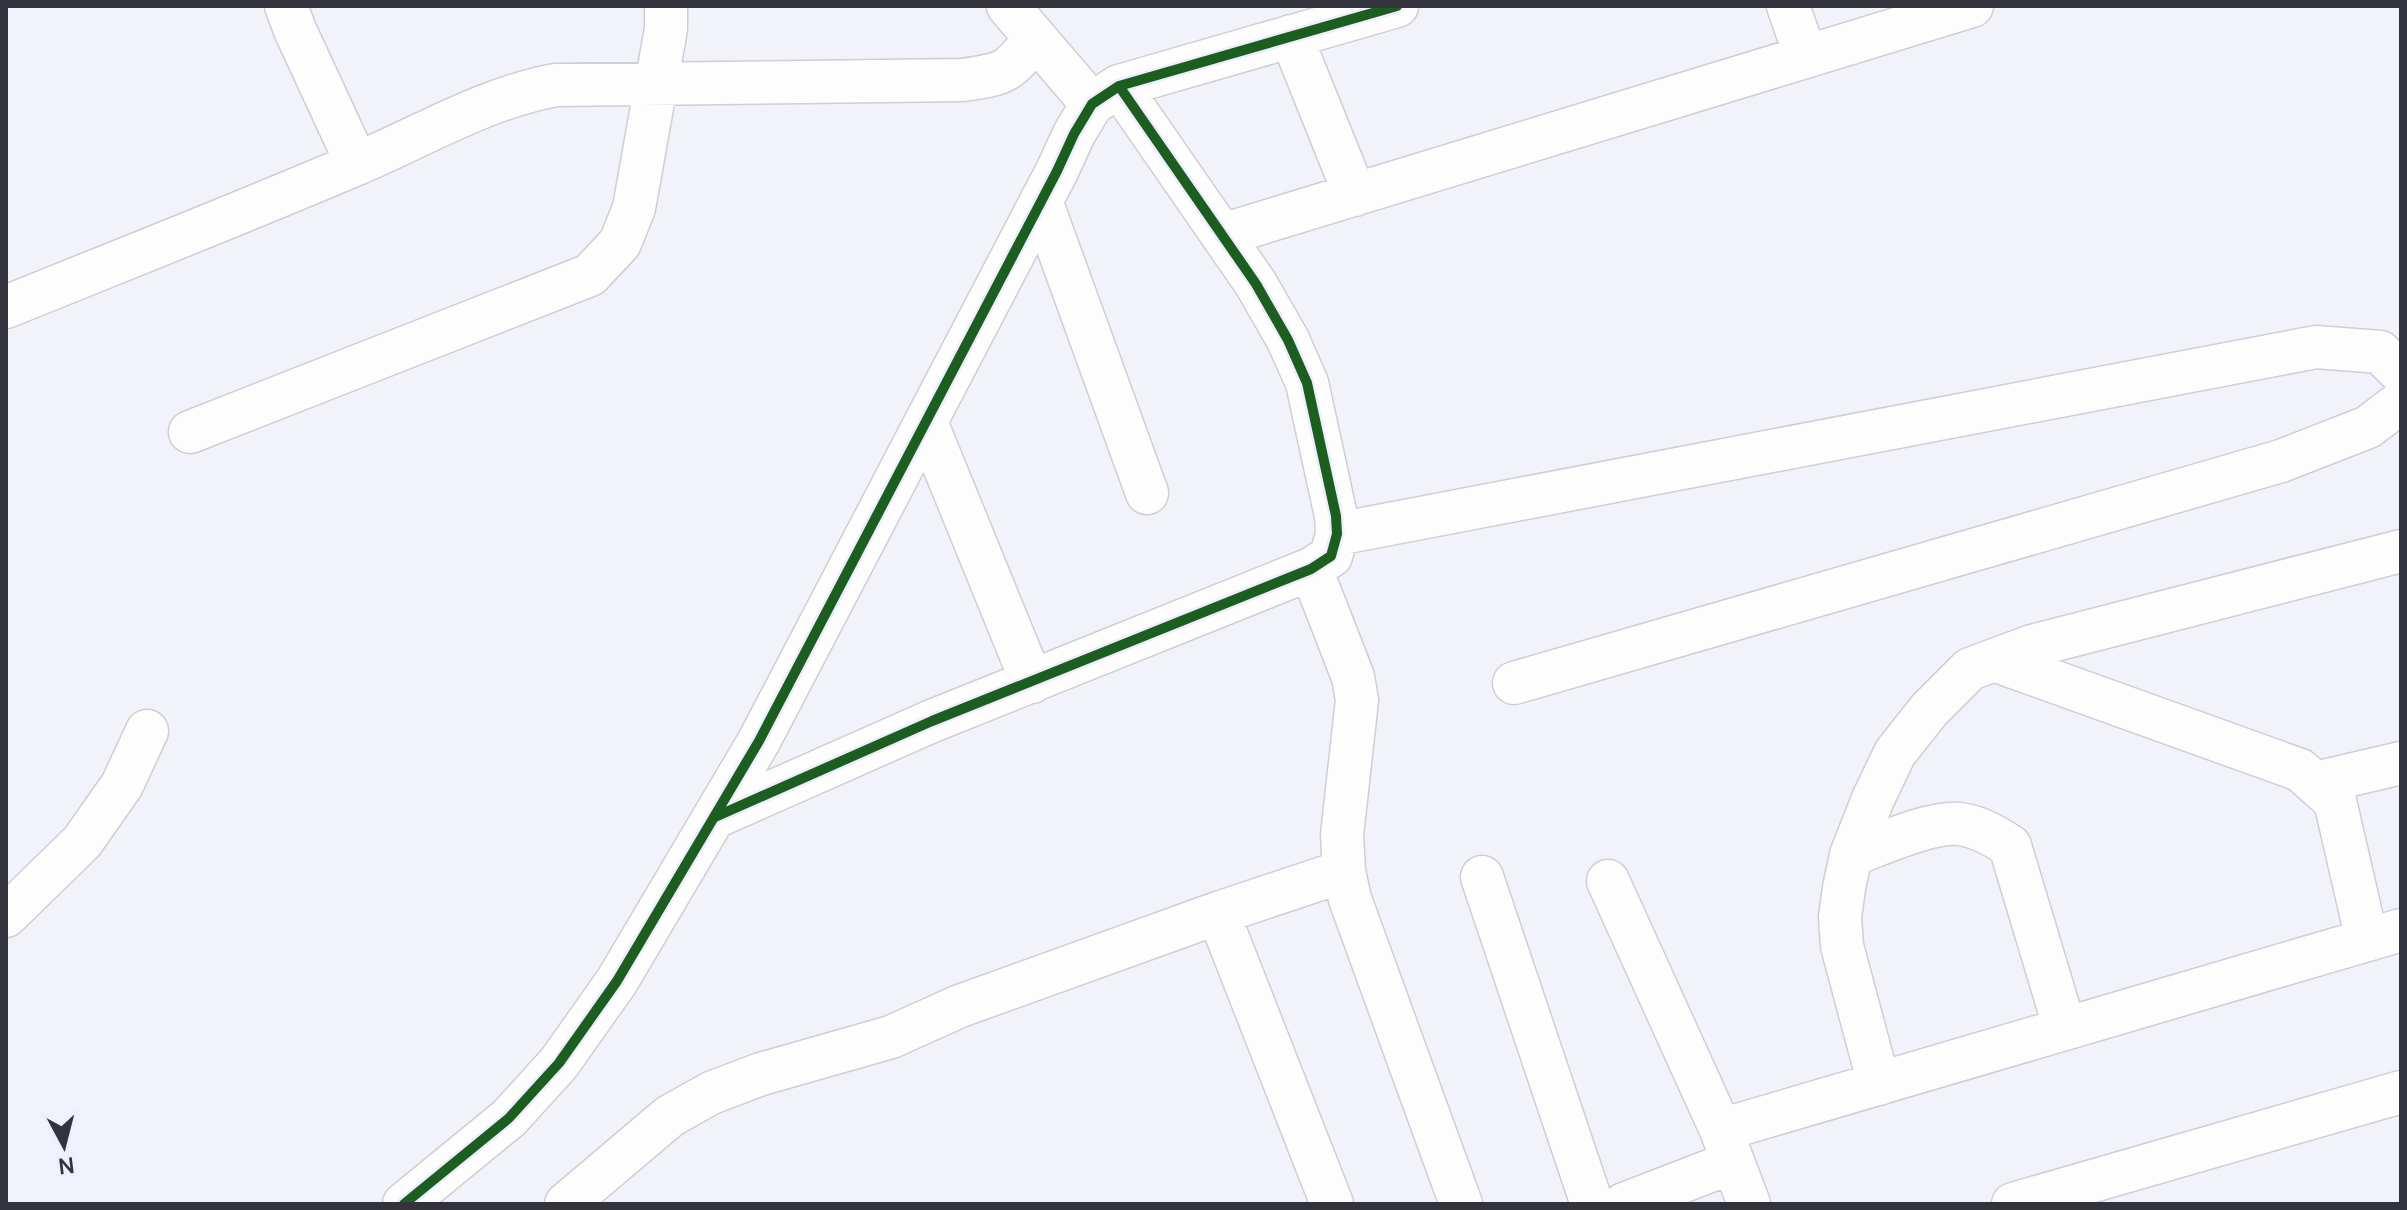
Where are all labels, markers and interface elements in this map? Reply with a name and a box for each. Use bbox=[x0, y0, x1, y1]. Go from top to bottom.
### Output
north arrow bbox=[24, 1106, 104, 1186]
text: N bbox=[57, 1150, 76, 1182]

